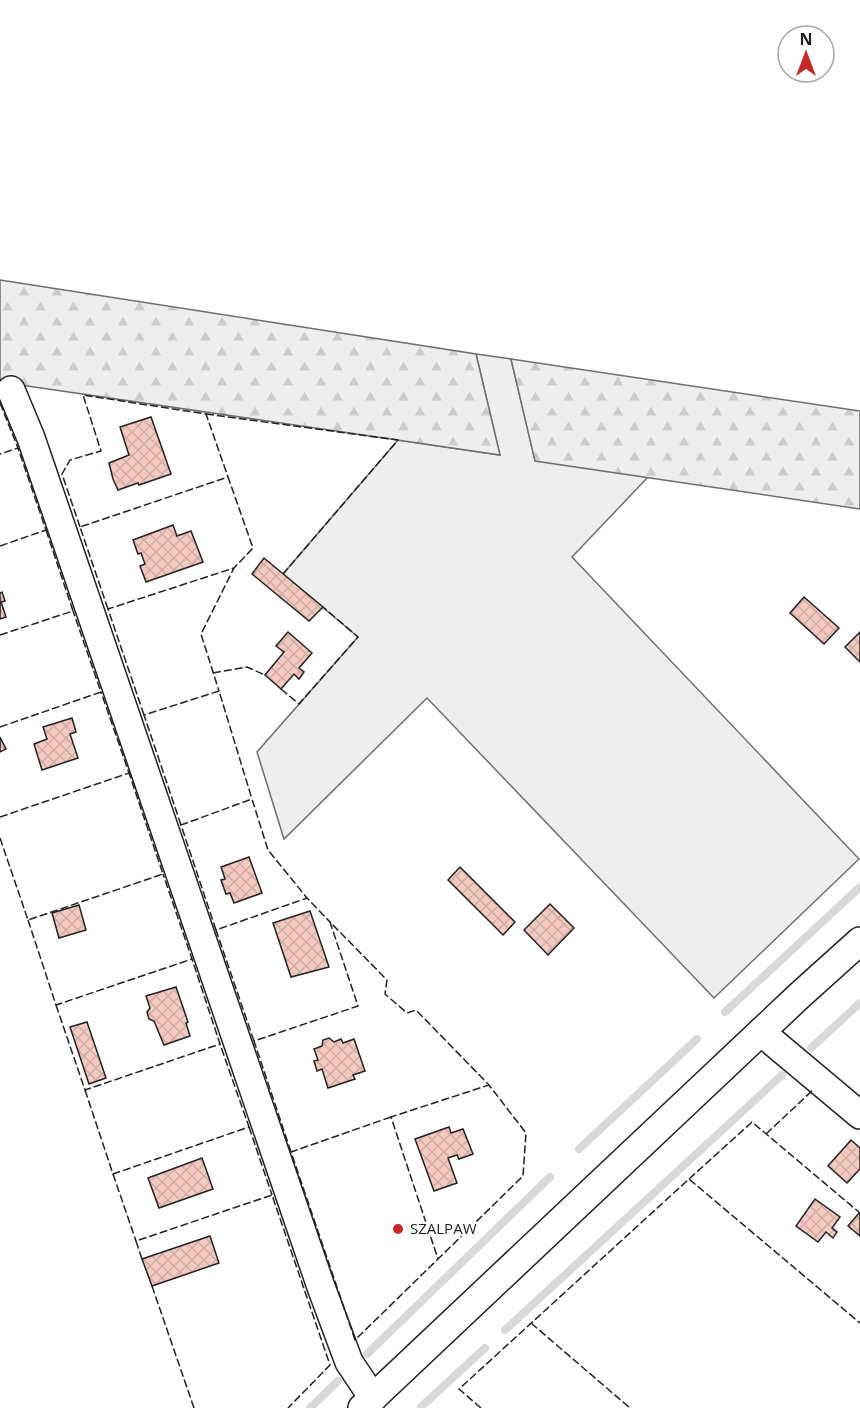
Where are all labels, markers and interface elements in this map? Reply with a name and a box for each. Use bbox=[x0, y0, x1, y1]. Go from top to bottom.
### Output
north arrow bbox=[776, 24, 836, 84]
text: N bbox=[799, 28, 813, 50]
place label: SZALPAW bbox=[410, 1218, 477, 1238]
marker: SZALPAW bbox=[391, 1222, 405, 1236]

